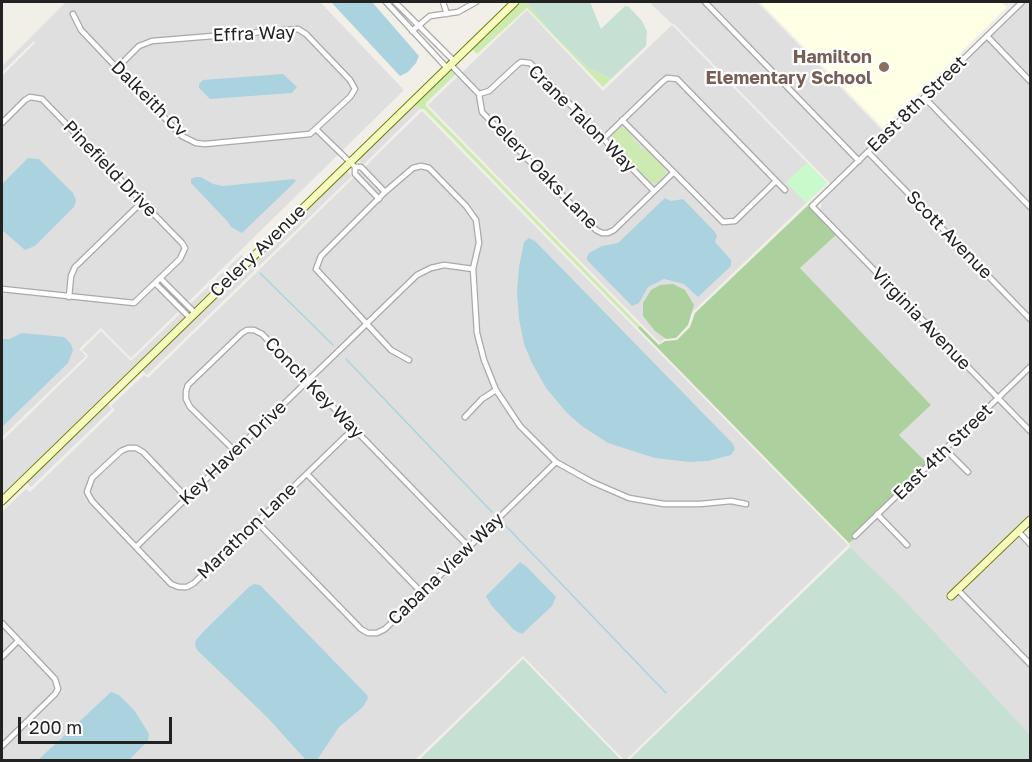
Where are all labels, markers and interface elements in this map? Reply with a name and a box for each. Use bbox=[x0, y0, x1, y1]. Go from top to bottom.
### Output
street label: Effra Way bbox=[213, 22, 295, 46]
place label: Hamilton Elementary School bbox=[706, 46, 872, 88]
street label: East 8th Street bbox=[863, 51, 971, 157]
street label: Dalkeith Cv bbox=[106, 56, 192, 142]
marker: Hamilton Elementary School bbox=[877, 60, 891, 74]
street label: Crane Talon Way bbox=[524, 61, 640, 177]
street label: Celery Oaks Lane bbox=[482, 110, 602, 234]
street label: Pinefield Drive bbox=[59, 116, 161, 222]
street label: Scott Avenue bbox=[902, 186, 996, 284]
street label: Celery Avenue bbox=[206, 200, 310, 302]
street label: Virginia Avenue bbox=[867, 263, 975, 375]
street label: Conch Key Way bbox=[260, 333, 368, 443]
street label: Key Haven Drive bbox=[175, 396, 291, 510]
street label: East 4th Street bbox=[889, 399, 997, 505]
street label: Marathon Lane bbox=[193, 478, 301, 584]
street label: Cabana View Way bbox=[384, 508, 508, 630]
scale bar bbox=[21, 705, 176, 743]
text: 200 m bbox=[29, 716, 82, 738]

